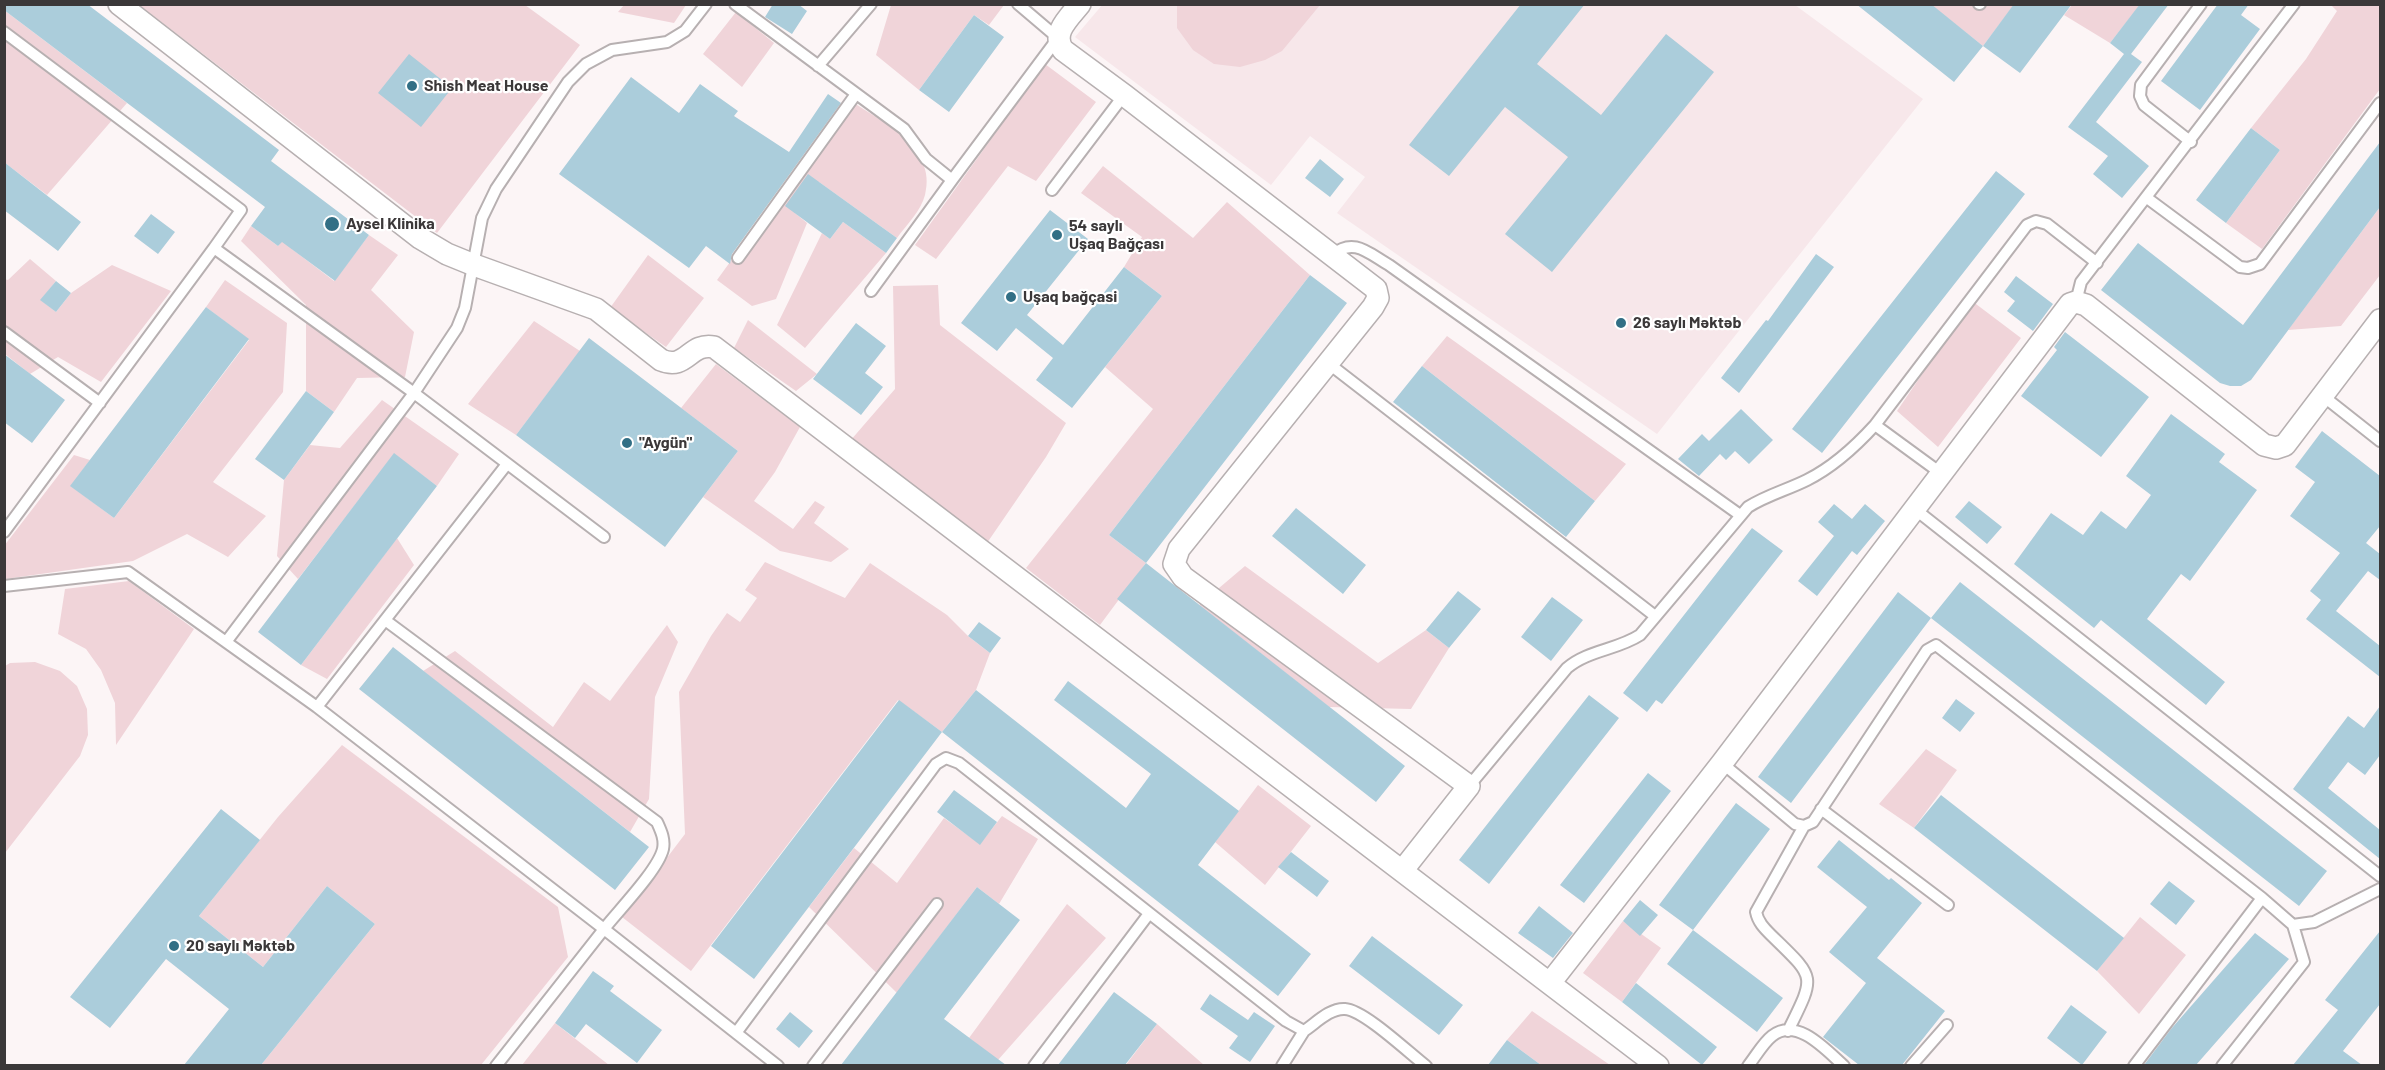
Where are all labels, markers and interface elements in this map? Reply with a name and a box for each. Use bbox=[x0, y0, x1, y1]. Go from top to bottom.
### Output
place label: Shish Meat House bbox=[424, 76, 548, 96]
marker: Shish Meat House bbox=[405, 79, 419, 93]
place label: Aysel Klinika bbox=[346, 214, 435, 234]
marker: Aysel Klinika bbox=[323, 215, 341, 233]
place label: 54 saylı Uşaq Bağçası bbox=[1069, 216, 1164, 254]
marker: 54 saylı Uşaq Bağçası bbox=[1050, 228, 1064, 242]
place label: Uşaq bağçasi bbox=[1023, 287, 1117, 307]
marker: Uşaq bağçasi bbox=[1004, 290, 1018, 304]
place label: 26 saylı Məktəb bbox=[1633, 313, 1741, 333]
marker: 26 saylı Məktəb bbox=[1614, 316, 1628, 330]
place label: "Aygün" bbox=[639, 433, 692, 453]
marker: "Aygün" bbox=[620, 436, 634, 450]
place label: 20 saylı Məktəb bbox=[186, 936, 295, 956]
marker: 20 saylı Məktəb bbox=[167, 939, 181, 953]

